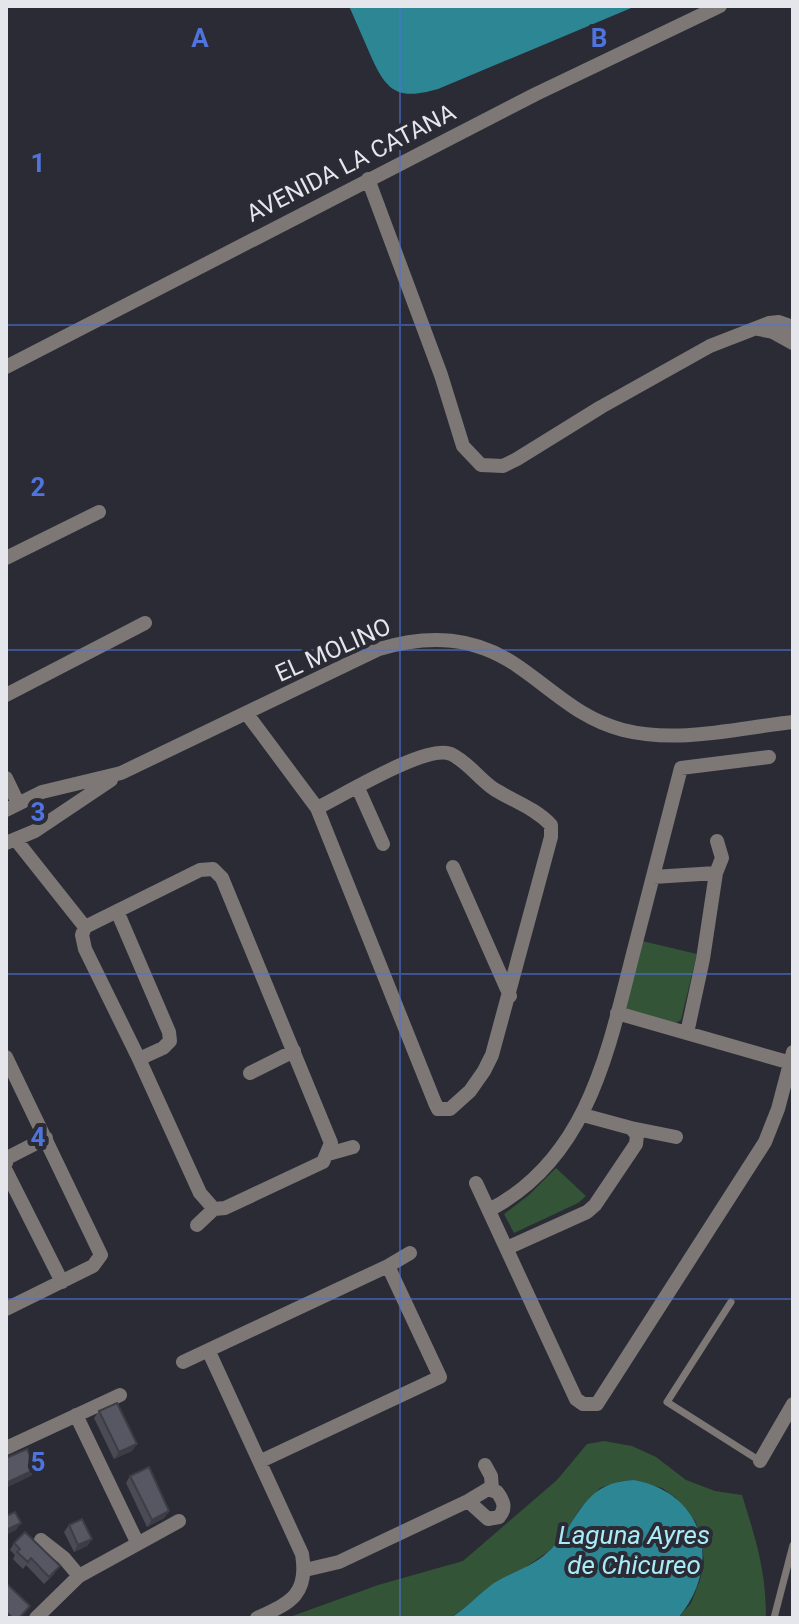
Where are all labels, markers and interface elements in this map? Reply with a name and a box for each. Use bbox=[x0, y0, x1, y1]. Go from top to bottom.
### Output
text: A bbox=[191, 23, 209, 53]
text: B bbox=[591, 23, 607, 53]
street label: AVENIDA LA CATANA bbox=[242, 98, 461, 228]
text: 1 bbox=[31, 148, 45, 178]
text: 2 bbox=[31, 472, 45, 502]
street label: EL MOLINO bbox=[271, 612, 395, 688]
text: 3 bbox=[31, 797, 45, 827]
text: 4 bbox=[31, 1122, 46, 1152]
text: 5 bbox=[31, 1447, 45, 1477]
water label: Laguna Ayres de Chicureo bbox=[558, 1520, 710, 1580]

